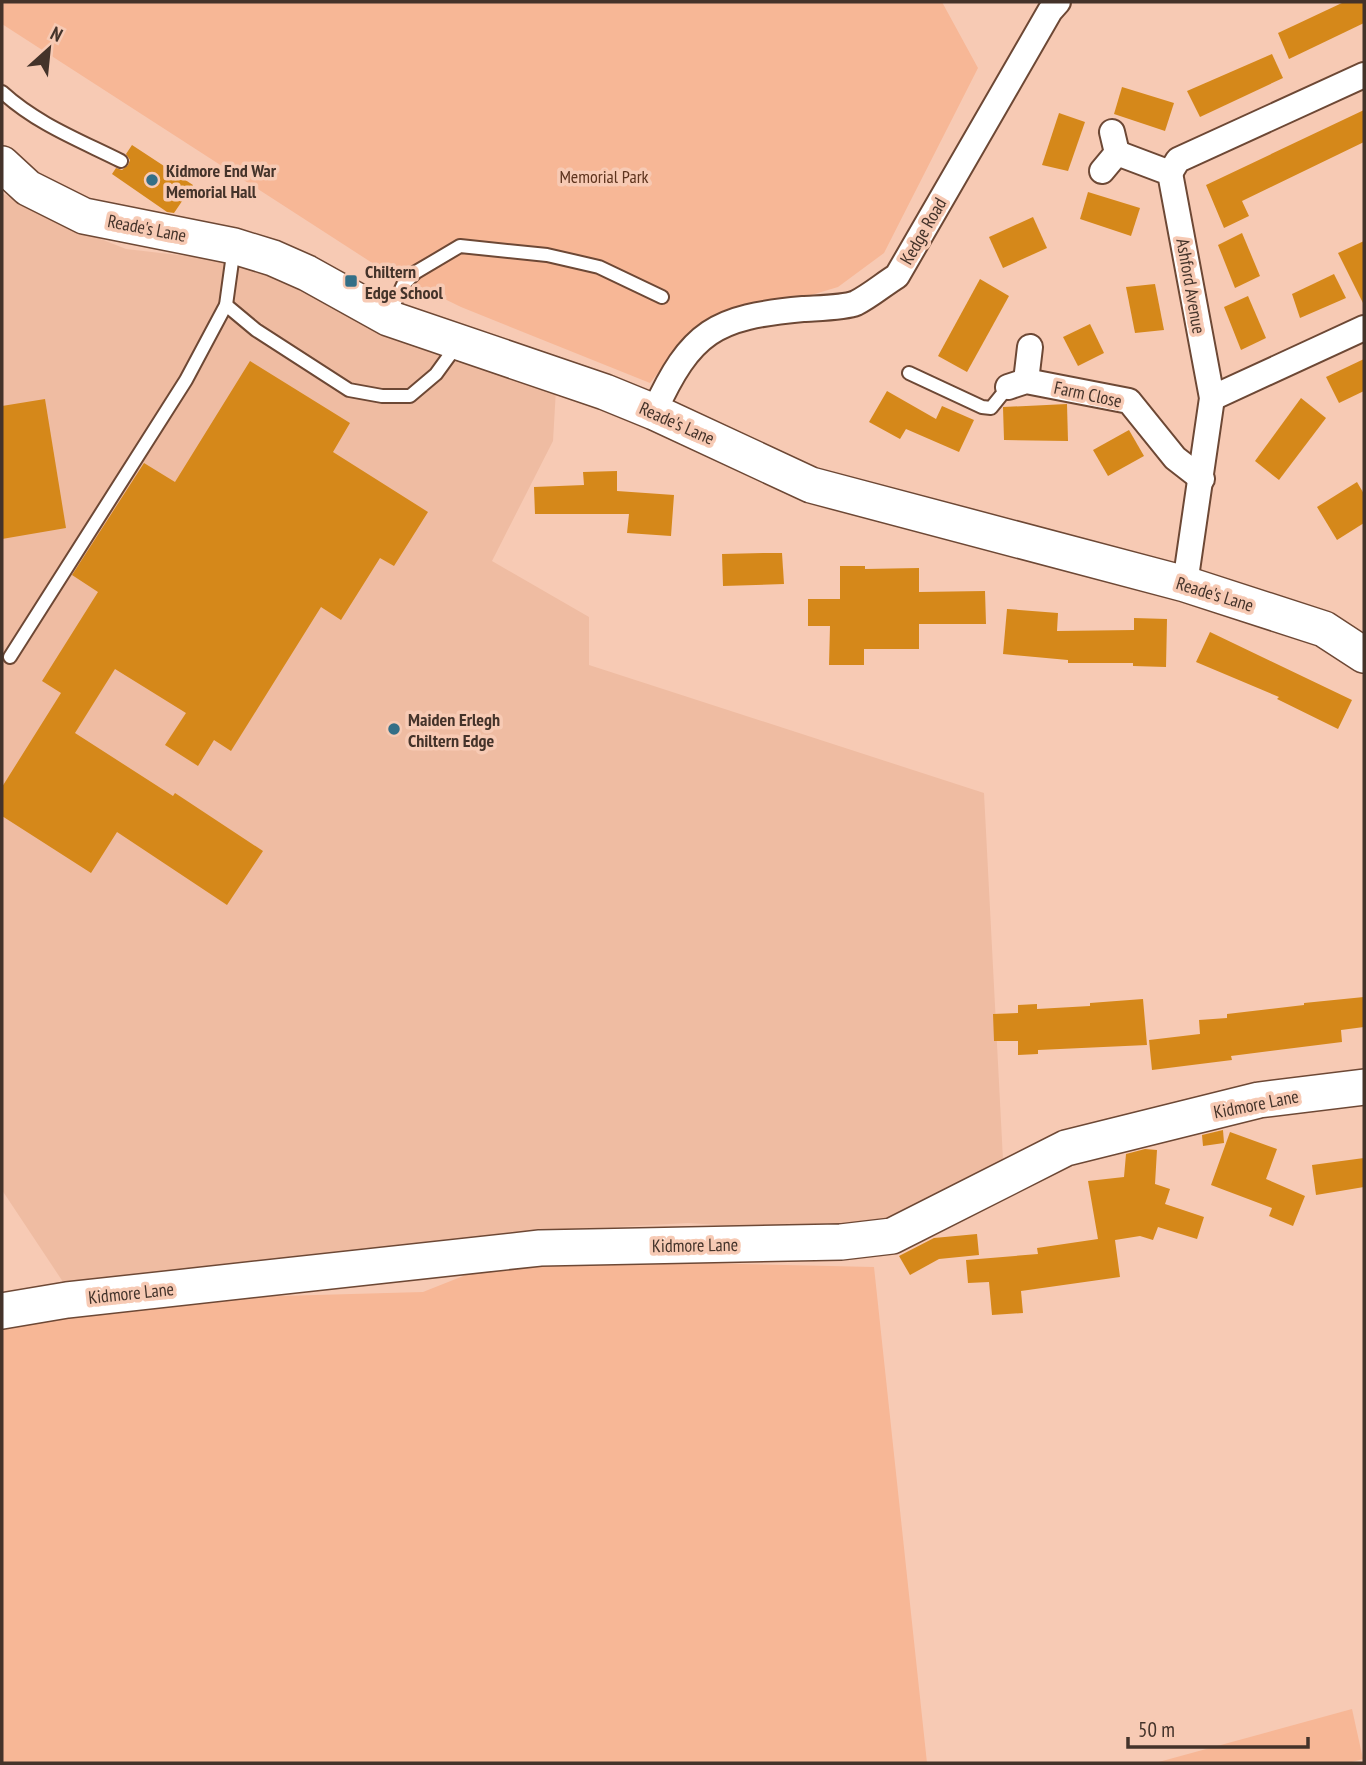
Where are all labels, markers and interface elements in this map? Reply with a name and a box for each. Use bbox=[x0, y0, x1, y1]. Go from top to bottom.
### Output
north arrow bbox=[14, 14, 84, 84]
text: N bbox=[47, 21, 67, 47]
place label: Kidmore End War Memorial Hall bbox=[166, 159, 277, 203]
park label: Memorial Park bbox=[559, 165, 649, 188]
marker: Kidmore End War Memorial Hall bbox=[144, 172, 160, 188]
street label: Kedge Road bbox=[895, 194, 951, 268]
street label: Reade's Lane bbox=[106, 209, 188, 247]
street label: Ashford Avenue bbox=[1171, 237, 1211, 335]
place label: Chiltern Edge School bbox=[365, 260, 443, 304]
marker: Chiltern Edge School bbox=[343, 273, 359, 289]
street label: Farm Close bbox=[1052, 376, 1124, 412]
street label: Reade's Lane bbox=[636, 396, 718, 450]
street label: Reade's Lane bbox=[1174, 571, 1256, 617]
place label: Maiden Erlegh Chiltern Edge bbox=[408, 708, 500, 752]
marker: Maiden Erlegh Chiltern Edge bbox=[386, 721, 402, 737]
street label: Kidmore Lane bbox=[1212, 1085, 1300, 1123]
street label: Kidmore Lane bbox=[652, 1233, 738, 1257]
street label: Kidmore Lane bbox=[87, 1277, 175, 1309]
scale bar bbox=[1128, 1706, 1308, 1750]
text: 50 m bbox=[1138, 1716, 1175, 1743]

